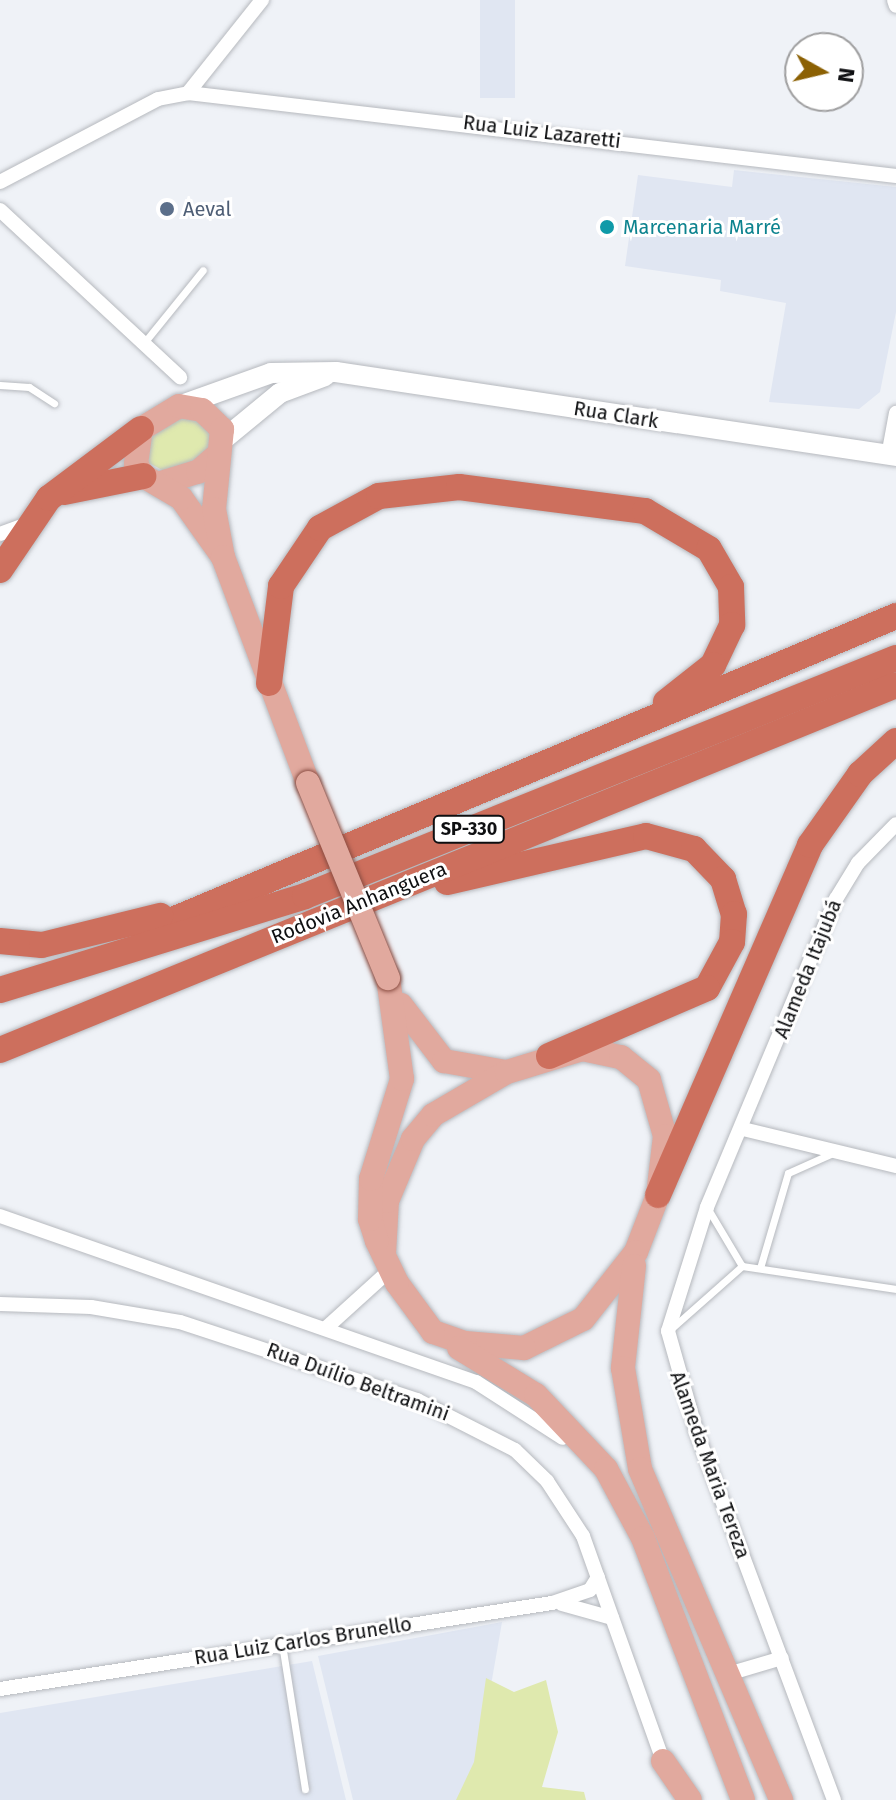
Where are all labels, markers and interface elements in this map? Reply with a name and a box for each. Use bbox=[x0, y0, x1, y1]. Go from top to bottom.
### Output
north arrow bbox=[784, 32, 864, 112]
text: N bbox=[832, 66, 861, 84]
street label: Rua Luiz Lazaretti bbox=[462, 110, 622, 154]
place label: Aeval bbox=[183, 197, 231, 221]
marker: Aeval bbox=[158, 200, 176, 218]
place label: Marcenaria Marré bbox=[623, 215, 781, 239]
marker: Marcenaria Marré bbox=[598, 218, 616, 236]
street label: Rua Clark bbox=[572, 396, 660, 434]
road number: SP-330 bbox=[431, 815, 507, 843]
street label: Rodovia Anhanguera bbox=[268, 857, 450, 949]
street label: Alameda Itajubá bbox=[769, 896, 847, 1042]
street label: Rua Duílio Beltramini bbox=[263, 1338, 453, 1426]
street label: Alameda Maria Tereza bbox=[665, 1368, 755, 1562]
street label: Rua Luiz Carlos Brunello bbox=[192, 1612, 414, 1670]

